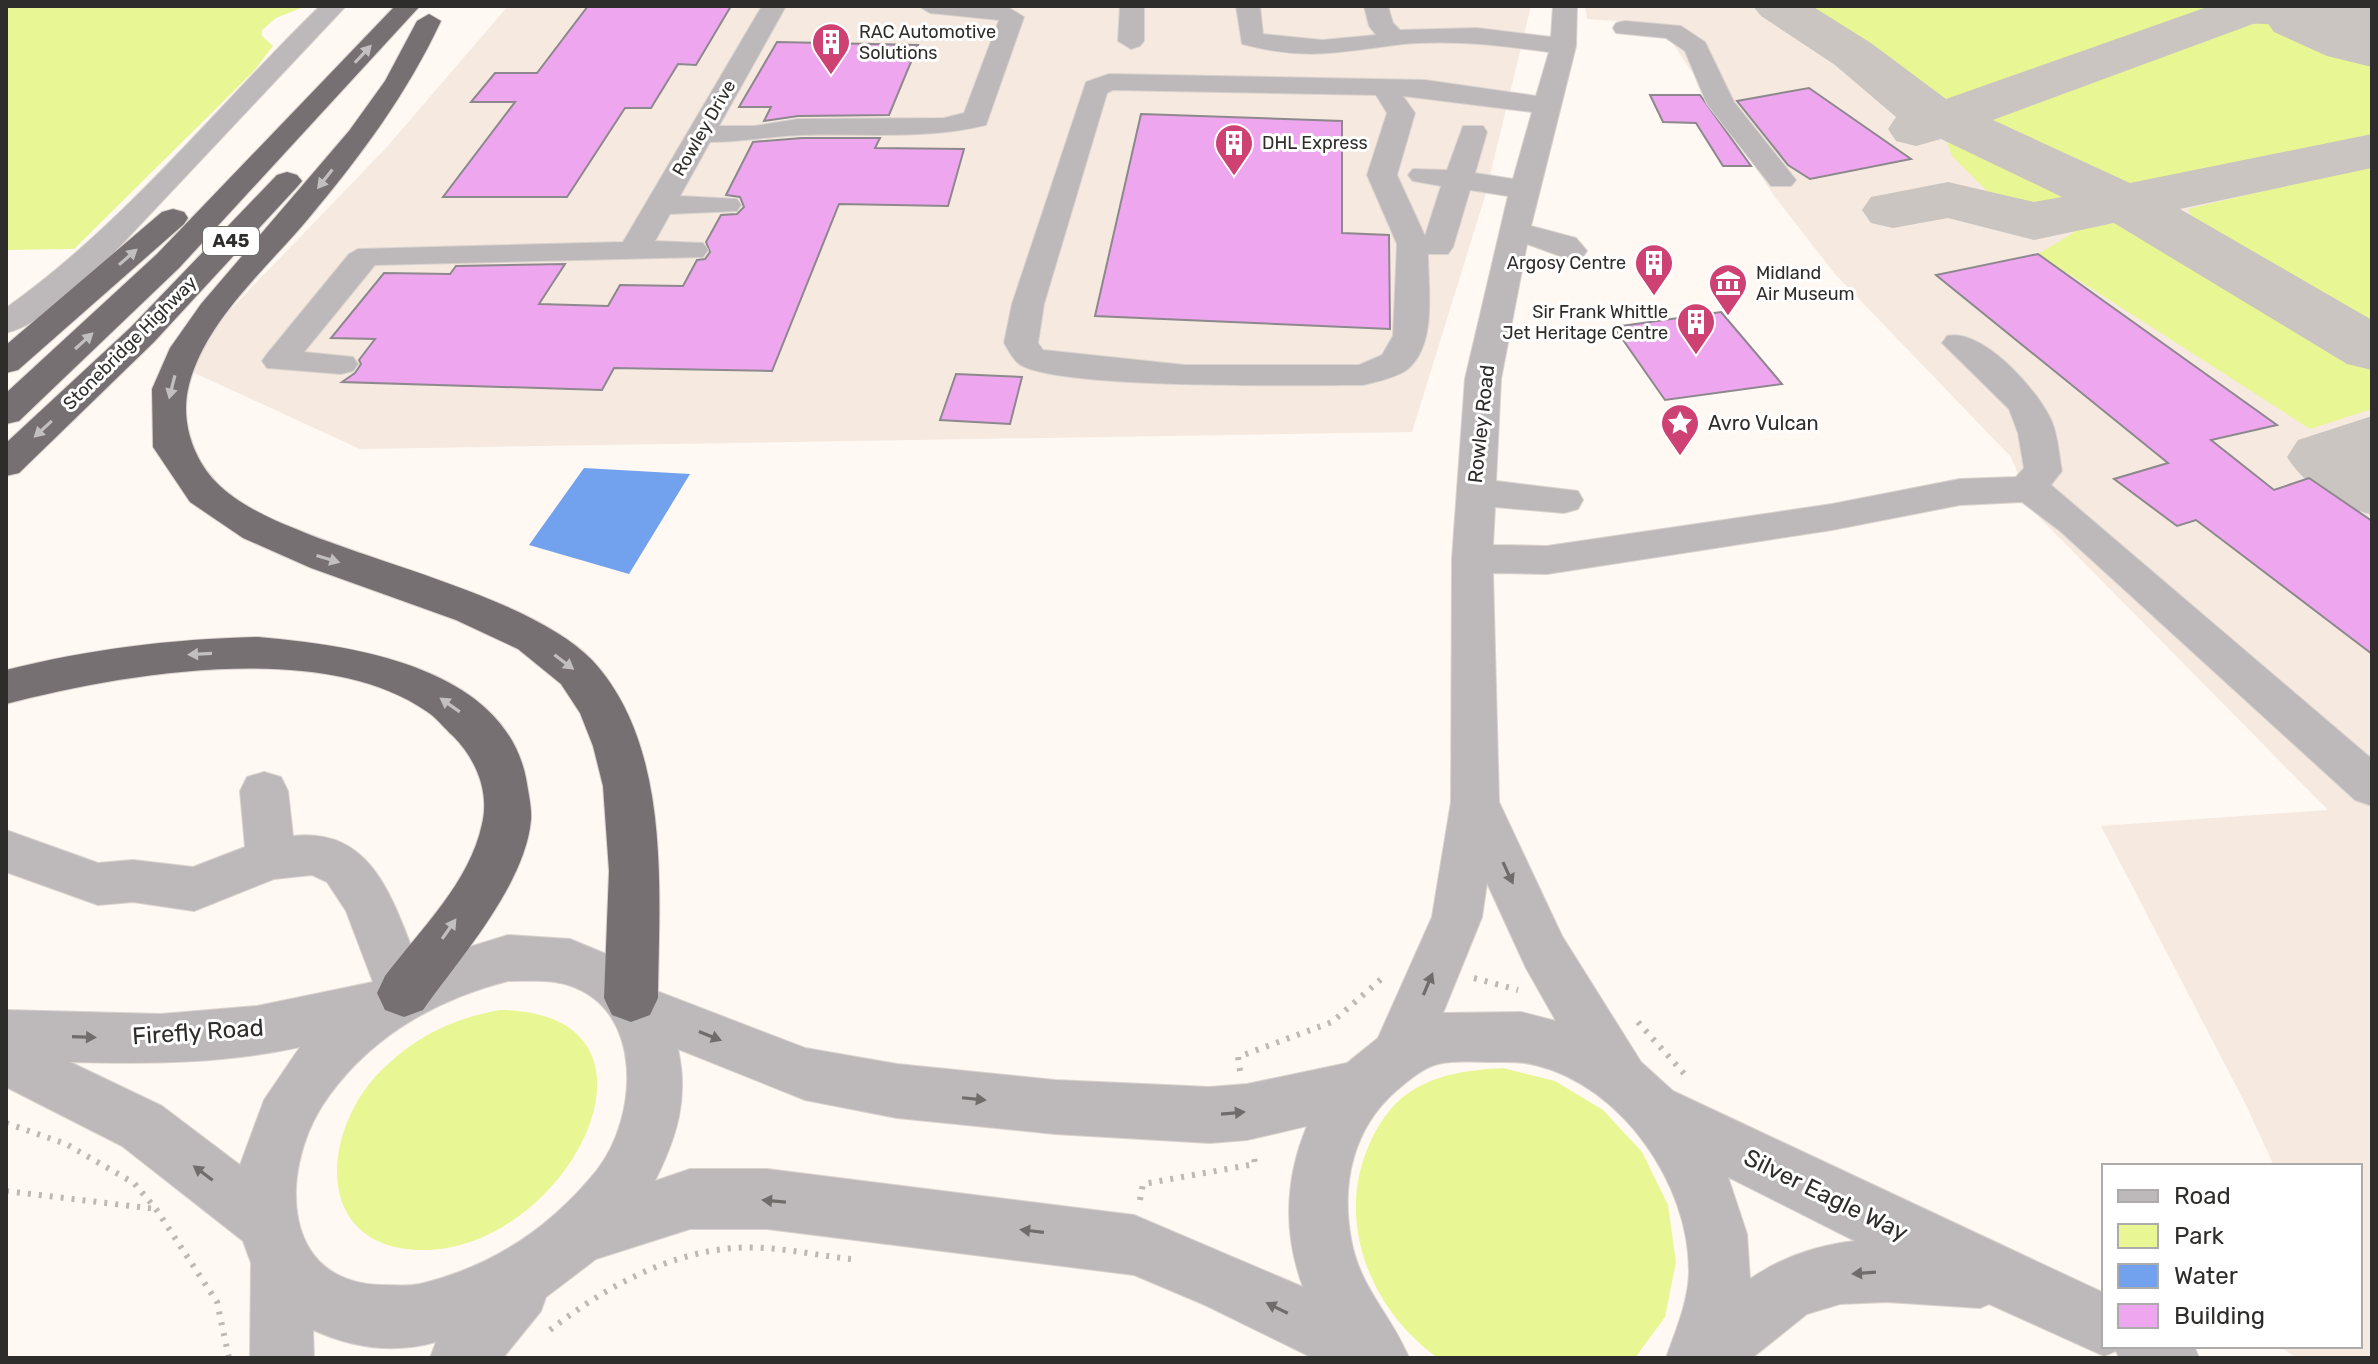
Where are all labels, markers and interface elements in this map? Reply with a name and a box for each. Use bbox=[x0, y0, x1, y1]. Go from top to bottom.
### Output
building icon: RAC Automotive Solutions bbox=[810, 21, 852, 76]
place label: RAC Automotive Solutions bbox=[859, 21, 996, 64]
one-way arrow bbox=[353, 45, 371, 64]
street label: Rowley Drive bbox=[668, 76, 740, 180]
building icon: DHL Express bbox=[1213, 122, 1255, 177]
place label: DHL Express bbox=[1262, 132, 1368, 154]
one-way arrow bbox=[317, 169, 333, 189]
road number: A45 bbox=[203, 227, 259, 255]
building icon: Argosy Centre bbox=[1633, 242, 1675, 297]
one-way arrow bbox=[118, 249, 138, 266]
place label: Argosy Centre bbox=[1507, 252, 1626, 274]
museum icon: Midland Air Museum bbox=[1707, 262, 1749, 317]
place label: Midland Air Museum bbox=[1756, 262, 1854, 305]
street label: Stonebridge Highway bbox=[59, 272, 201, 414]
place label: Sir Frank Whittle Jet Heritage Centre bbox=[1502, 301, 1668, 344]
building icon: Sir Frank Whittle Jet Heritage Centre bbox=[1675, 301, 1717, 356]
one-way arrow bbox=[75, 333, 94, 351]
street label: Rowley Road bbox=[1463, 364, 1499, 484]
one-way arrow bbox=[165, 374, 178, 399]
place icon: Avro Vulcan bbox=[1659, 402, 1701, 457]
place label: Avro Vulcan bbox=[1708, 411, 1819, 435]
one-way arrow bbox=[34, 419, 53, 437]
one-way arrow bbox=[316, 553, 340, 565]
one-way arrow bbox=[187, 648, 212, 661]
one-way arrow bbox=[554, 654, 574, 670]
one-way arrow bbox=[439, 698, 460, 713]
one-way arrow bbox=[1501, 861, 1515, 885]
one-way arrow bbox=[441, 919, 457, 940]
one-way arrow bbox=[1422, 972, 1435, 996]
street label: Firefly Road bbox=[131, 1013, 265, 1051]
one-way arrow bbox=[698, 1030, 722, 1043]
one-way arrow bbox=[72, 1031, 97, 1043]
one-way arrow bbox=[962, 1092, 987, 1105]
one-way arrow bbox=[1221, 1106, 1246, 1119]
street label: Silver Eagle Way bbox=[1739, 1143, 1913, 1247]
legend bbox=[2102, 1164, 2362, 1348]
one-way arrow bbox=[193, 1166, 214, 1182]
text: Road bbox=[2174, 1182, 2231, 1210]
one-way arrow bbox=[761, 1194, 786, 1207]
text: Park bbox=[2174, 1222, 2225, 1250]
one-way arrow bbox=[1019, 1224, 1044, 1237]
text: Water bbox=[2174, 1262, 2238, 1290]
one-way arrow bbox=[1851, 1267, 1876, 1280]
one-way arrow bbox=[1266, 1301, 1289, 1315]
text: Building bbox=[2174, 1302, 2265, 1330]

